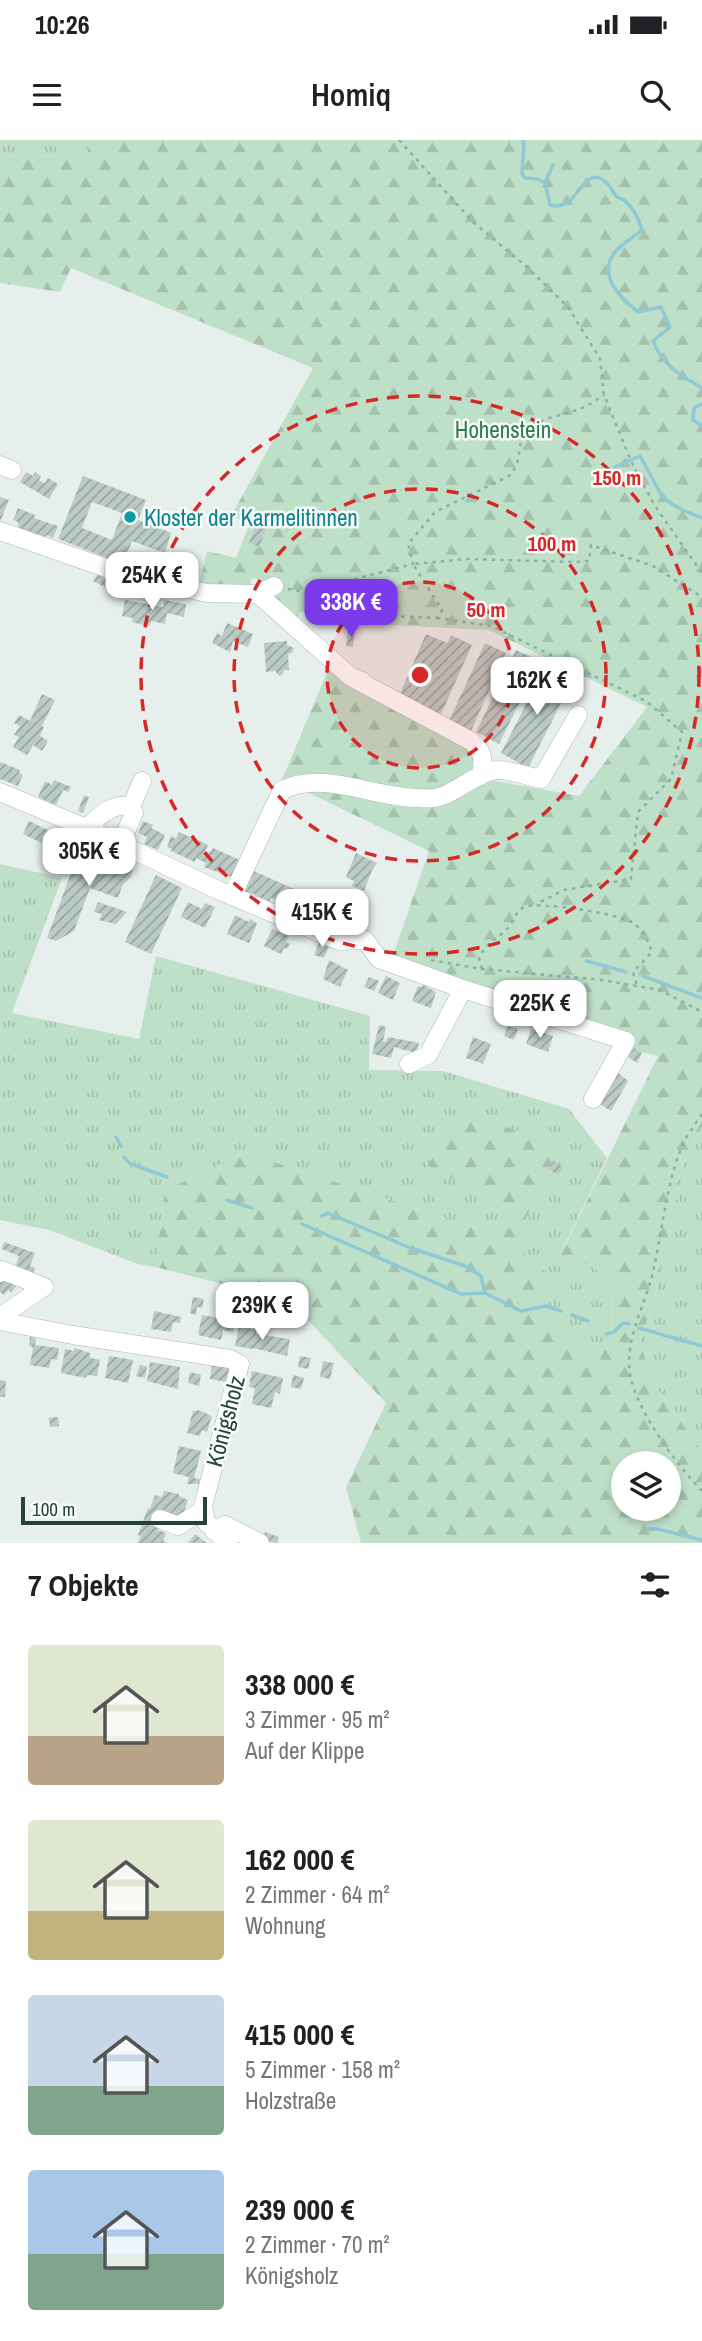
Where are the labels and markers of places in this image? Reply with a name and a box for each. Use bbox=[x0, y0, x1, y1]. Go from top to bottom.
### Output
place label: Kloster der Karmelitinnen bbox=[144, 502, 358, 533]
marker: Kloster der Karmelitinnen bbox=[122, 509, 138, 525]
pin: 254K € bbox=[95, 552, 209, 612]
pin: 338K € bbox=[294, 580, 408, 639]
pin: 162K € bbox=[480, 658, 594, 717]
centre of rings bbox=[408, 663, 432, 687]
pin: 305K € bbox=[32, 828, 146, 888]
pin: 415K € bbox=[265, 890, 379, 949]
pin: 225K € bbox=[483, 981, 597, 1040]
pin: 239K € bbox=[205, 1282, 319, 1342]

